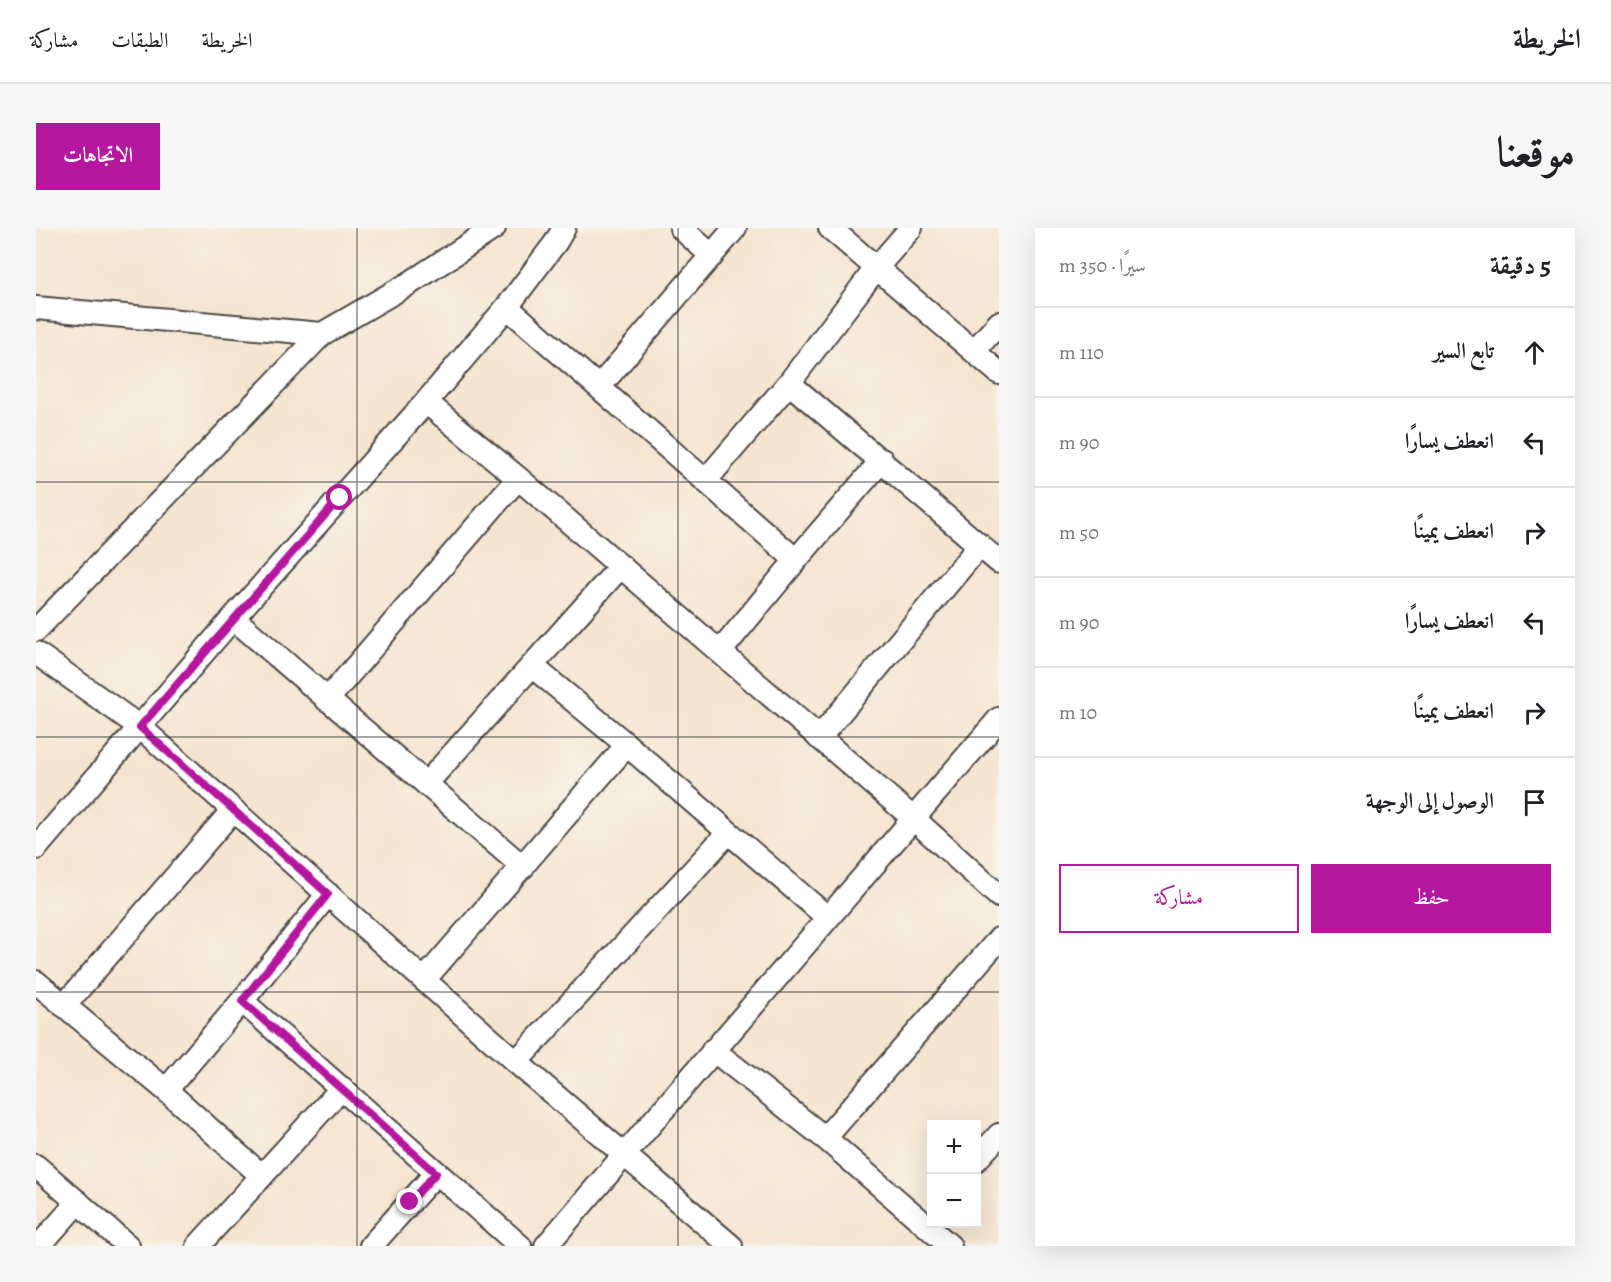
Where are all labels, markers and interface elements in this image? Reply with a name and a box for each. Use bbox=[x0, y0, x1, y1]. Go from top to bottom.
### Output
text: الخريطة bbox=[1513, 20, 1581, 58]
text: مشاركة bbox=[30, 26, 78, 54]
text: الطبقات bbox=[111, 26, 168, 54]
text: الخريطة bbox=[201, 26, 253, 54]
button: الاتجاهات bbox=[36, 123, 160, 190]
text: موقعنا bbox=[1497, 123, 1575, 180]
text: 5 دقيقة bbox=[1490, 248, 1551, 283]
text: سيرًا · 350 m bbox=[1059, 252, 1146, 279]
text: تابع السير bbox=[1433, 336, 1494, 366]
icon: ahead bbox=[1518, 336, 1551, 369]
text: 110 m bbox=[1059, 339, 1104, 366]
text: انعطف يسارًا bbox=[1405, 426, 1494, 456]
icon: left bbox=[1518, 426, 1551, 459]
text: 90 m bbox=[1059, 429, 1099, 456]
route start bbox=[326, 484, 352, 510]
text: انعطف يمينًا bbox=[1414, 516, 1494, 546]
icon: right bbox=[1518, 516, 1551, 549]
text: 50 m bbox=[1059, 519, 1099, 546]
text: انعطف يسارًا bbox=[1405, 606, 1494, 636]
icon: left bbox=[1518, 606, 1551, 639]
text: 90 m bbox=[1059, 609, 1099, 636]
text: انعطف يمينًا bbox=[1414, 696, 1494, 726]
icon: right bbox=[1518, 696, 1551, 729]
text: 10 m bbox=[1059, 699, 1097, 726]
text: الوصول إلى الوجهة bbox=[1366, 786, 1494, 816]
icon: arrive bbox=[1518, 786, 1551, 819]
button: مشاركة bbox=[1059, 864, 1299, 933]
button: حفظ bbox=[1311, 864, 1551, 933]
map controls bbox=[927, 1120, 981, 1228]
button: + bbox=[927, 1120, 981, 1174]
button: − bbox=[927, 1174, 981, 1228]
route end bbox=[396, 1188, 422, 1214]

